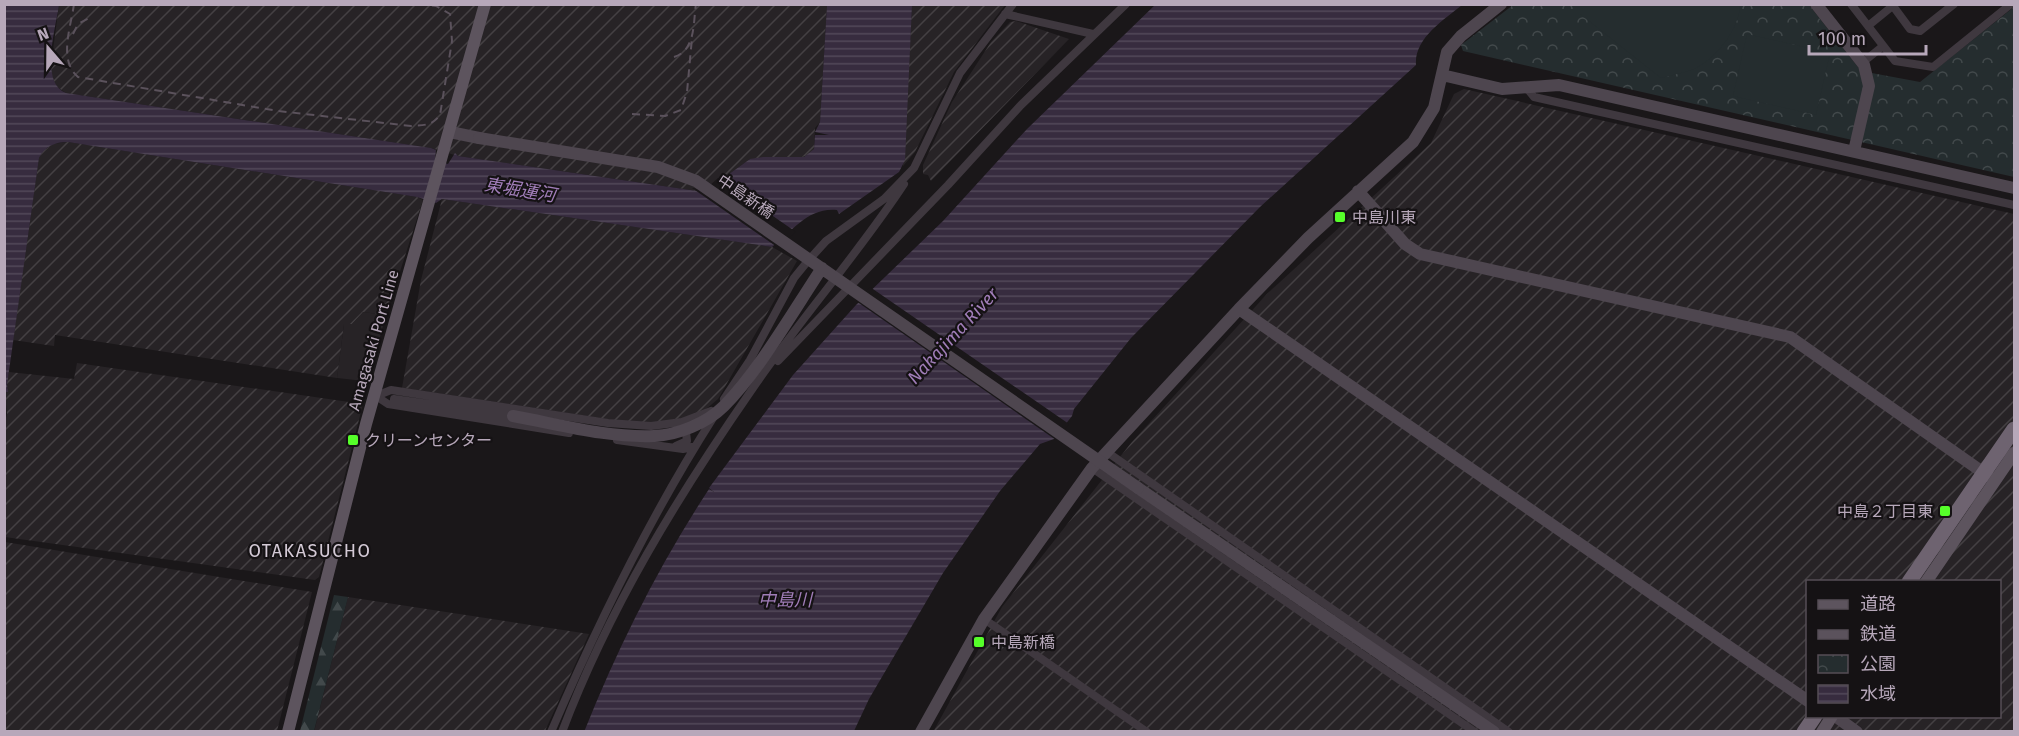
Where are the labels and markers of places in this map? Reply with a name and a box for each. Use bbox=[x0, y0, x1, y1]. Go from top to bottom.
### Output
place label: 中島川東 bbox=[1352, 208, 1416, 227]
marker: 中島川東 bbox=[1333, 210, 1347, 224]
place label: クリーンセンター bbox=[365, 431, 492, 450]
marker: クリーンセンター bbox=[346, 433, 360, 447]
place label: 中島２丁目東 bbox=[1837, 502, 1933, 521]
marker: 中島２丁目東 bbox=[1938, 504, 1952, 518]
place label: 中島新橋 bbox=[991, 633, 1055, 652]
marker: 中島新橋 bbox=[972, 635, 986, 649]

